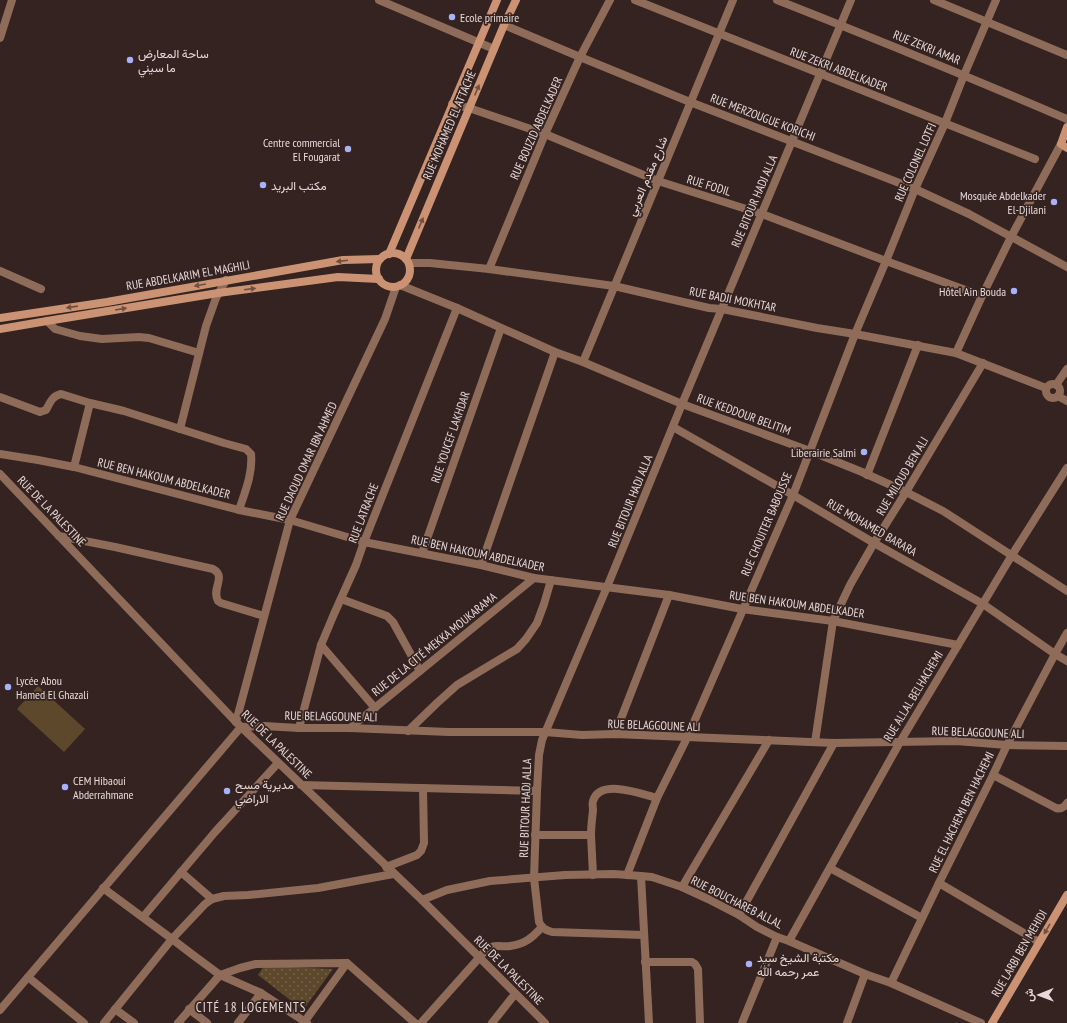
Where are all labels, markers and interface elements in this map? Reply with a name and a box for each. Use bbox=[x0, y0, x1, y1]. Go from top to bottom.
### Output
place label: Ecole primaire bbox=[460, 10, 519, 25]
marker: Ecole primaire bbox=[447, 12, 457, 22]
street label: RUE ZEKRI AMAR bbox=[891, 27, 963, 67]
street label: RUE ZEKRI ABDELKADER bbox=[788, 44, 890, 95]
place label: ساحة المعارض ما سيني bbox=[138, 46, 209, 78]
marker: ساحة المعارض ما سيني bbox=[125, 55, 135, 65]
street label: RUE MOHAMED EL ATTACHE bbox=[419, 68, 479, 182]
street label: RUE BOUZID ABDELKADER bbox=[507, 74, 566, 182]
one-way arrow bbox=[473, 84, 480, 96]
street label: RUE MERZOUGUE KORICHI bbox=[708, 90, 818, 144]
street label: RUE COLONEL LOTFI bbox=[891, 120, 939, 204]
street label: شارع مقدم العربي bbox=[623, 134, 673, 219]
place label: Centre commercial El Fougarat bbox=[263, 135, 341, 164]
marker: Centre commercial El Fougarat bbox=[343, 144, 353, 154]
street label: RUE BITOUR HADJ ALLA bbox=[728, 152, 780, 250]
street label: RUE FODIL bbox=[685, 171, 733, 199]
place label: مكتب البريد bbox=[271, 178, 327, 194]
marker: مكتب البريد bbox=[258, 180, 268, 190]
place label: Mosquée Abdelkader El-Djilani bbox=[960, 188, 1047, 217]
marker: Mosquée Abdelkader El-Djilani bbox=[1049, 197, 1059, 207]
one-way arrow bbox=[418, 217, 424, 228]
street label: RUE ABDELKARIM EL MAGHILI bbox=[125, 257, 251, 293]
one-way arrow bbox=[335, 257, 348, 264]
one-way arrow bbox=[194, 282, 206, 288]
street label: RUE BADJI MOKHTAR bbox=[688, 283, 778, 315]
place label: Hôtel Ain Bouda bbox=[939, 284, 1006, 299]
one-way arrow bbox=[244, 286, 256, 292]
marker: Hôtel Ain Bouda bbox=[1009, 286, 1019, 296]
one-way arrow bbox=[65, 304, 78, 310]
one-way arrow bbox=[115, 306, 127, 312]
street label: RUE YOUCEF LAKHDAR bbox=[427, 389, 473, 485]
street label: RUE KEDDOUR BELITIM bbox=[695, 390, 793, 438]
street label: RUE DAOUD OMAR IBN AHMED bbox=[272, 399, 340, 523]
street label: RUE MILOUD BEN ALI bbox=[873, 434, 931, 518]
place label: Liberairie Salmi bbox=[791, 445, 856, 460]
marker: Liberairie Salmi bbox=[859, 447, 869, 457]
street label: RUE BITOUR HADJ ALLA bbox=[604, 452, 656, 550]
street label: RUE BEN HAKOUM ABDELKADER bbox=[96, 454, 232, 502]
street label: RUE CHOUITER BABOUSSE bbox=[737, 470, 795, 578]
street label: RUE DE LA PALESTINE bbox=[15, 473, 89, 549]
street label: RUE LATRACHE bbox=[345, 481, 381, 545]
street label: RUE MOHAMED BARARA bbox=[824, 495, 920, 559]
street label: RUE BEN HAKOUM ABDELKADER bbox=[410, 531, 546, 575]
street label: RUE BEN HAKOUM ABDELKADER bbox=[728, 587, 866, 621]
street label: RUE DE LA CITÉ MEKKA MOUKARAMA bbox=[369, 589, 500, 699]
street label: RUE ALLAL BELHACHEMI bbox=[880, 648, 946, 744]
place label: Lycée Abou Hamed El Ghazali bbox=[16, 673, 89, 702]
marker: Lycée Abou Hamed El Ghazali bbox=[3, 682, 13, 692]
street label: RUE DE LA PALESTINE bbox=[239, 707, 315, 781]
street label: RUE BELAGGOUNE ALI bbox=[284, 708, 378, 724]
street label: RUE BELAGGOUNE ALI bbox=[607, 716, 701, 734]
street label: RUE BELAGGOUNE ALI bbox=[931, 723, 1025, 741]
street label: RUE EL HACHEMI BEN HACHEMI bbox=[925, 749, 997, 875]
street label: RUE BITOUR HADJ ALLA bbox=[516, 758, 534, 858]
place label: CEM Hibaoui Abderrahmane bbox=[73, 773, 134, 802]
place label: مديرية مسح الاراضي bbox=[235, 777, 294, 809]
marker: CEM Hibaoui Abderrahmane bbox=[60, 782, 70, 792]
marker: مديرية مسح الاراضي bbox=[222, 786, 232, 796]
street label: RUE BOUCHAREB ALLAL bbox=[689, 872, 785, 932]
street label: RUE LARBI BEN MEHIDI bbox=[988, 907, 1050, 999]
one-way arrow bbox=[1044, 923, 1051, 935]
street label: RUE DE LA PALESTINE bbox=[471, 932, 547, 1008]
place label: مكتبة الشيخ سيد عمر رحمه الله bbox=[757, 950, 839, 980]
marker: مكتبة الشيخ سيد عمر رحمه الله bbox=[744, 959, 754, 969]
north arrow bbox=[1019, 975, 1059, 1015]
text: ش bbox=[1022, 988, 1036, 1002]
district label: CITÉ 18 LOGEMENTS bbox=[196, 999, 306, 1016]

